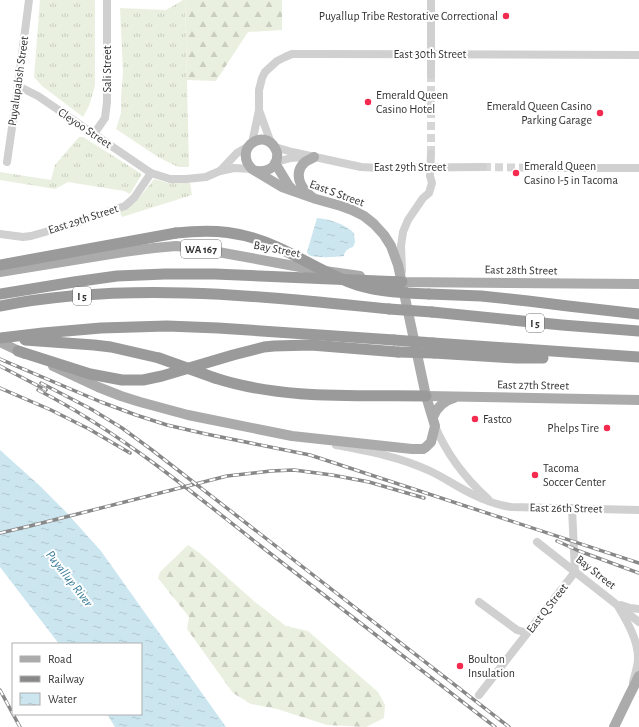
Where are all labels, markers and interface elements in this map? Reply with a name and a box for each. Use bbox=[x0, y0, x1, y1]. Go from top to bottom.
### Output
place label: Puyallup Tribe Restorative Correctional bbox=[319, 10, 498, 23]
marker: Puyallup Tribe Restorative Correctional bbox=[501, 11, 511, 21]
street label: Puyalupabsh Street bbox=[6, 35, 31, 127]
street label: Sali Street bbox=[101, 45, 113, 93]
street label: East 30th Street bbox=[394, 48, 467, 60]
place label: Emerald Queen Casino Hotel bbox=[376, 89, 448, 115]
marker: Emerald Queen Casino Hotel bbox=[363, 97, 373, 107]
place label: Emerald Queen Casino Parking Garage bbox=[487, 100, 592, 126]
street label: Cleyoo Street bbox=[56, 106, 114, 151]
marker: Emerald Queen Casino Parking Garage bbox=[595, 108, 605, 118]
place label: Emerald Queen Casino I-5 in Tacoma bbox=[524, 160, 618, 186]
street label: East 29th Street bbox=[374, 161, 447, 173]
marker: Emerald Queen Casino I-5 in Tacoma bbox=[511, 168, 521, 178]
street label: East S Street bbox=[308, 178, 366, 208]
street label: East 29th Street bbox=[47, 202, 120, 236]
street label: Bay Street bbox=[253, 239, 301, 260]
road number: WA 167 bbox=[181, 240, 221, 258]
street label: East 28th Street bbox=[485, 263, 558, 277]
road number: I 5 bbox=[73, 287, 91, 305]
road number: I 5 bbox=[526, 314, 544, 332]
street label: East 27th Street bbox=[497, 378, 569, 392]
place label: Fastco bbox=[483, 413, 512, 425]
marker: Fastco bbox=[470, 414, 480, 424]
place label: Phelps Tire bbox=[547, 422, 599, 434]
marker: Phelps Tire bbox=[602, 423, 612, 433]
place label: Tacoma Soccer Center bbox=[543, 462, 606, 488]
marker: Tacoma Soccer Center bbox=[530, 470, 540, 480]
street label: East 26th Street bbox=[530, 501, 603, 515]
water label: Puyallup River bbox=[43, 548, 95, 610]
street label: Bay Street bbox=[573, 553, 618, 592]
street label: East Q Street bbox=[524, 581, 571, 636]
legend bbox=[12, 643, 142, 715]
text: Road bbox=[48, 653, 72, 665]
place label: Boulton Insulation bbox=[468, 653, 515, 679]
marker: Boulton Insulation bbox=[455, 661, 465, 671]
text: Railway bbox=[48, 673, 84, 686]
text: Water bbox=[48, 693, 77, 705]

